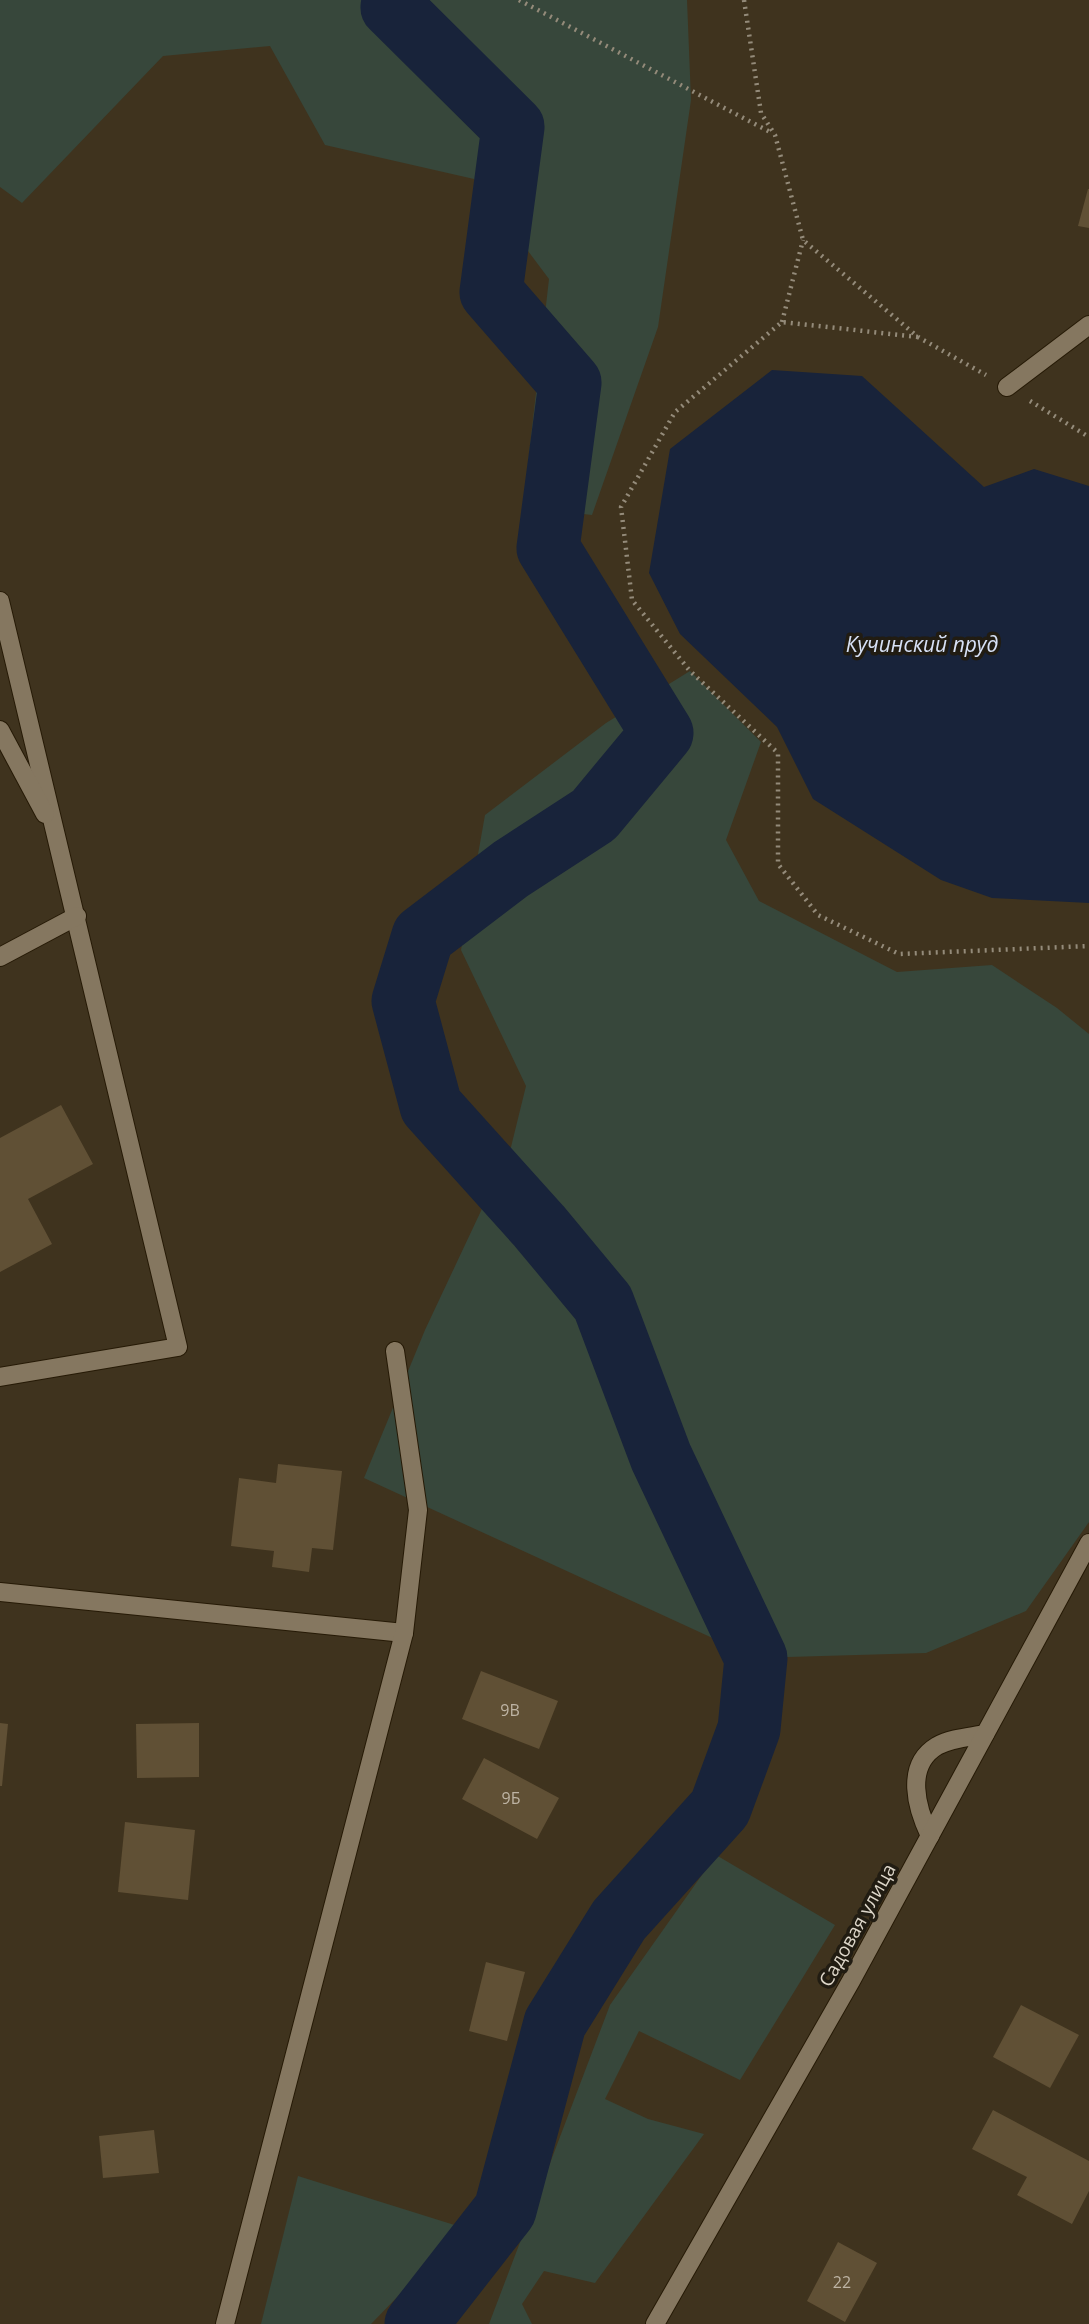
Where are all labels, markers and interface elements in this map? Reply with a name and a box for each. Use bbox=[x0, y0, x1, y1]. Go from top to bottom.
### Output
water label: Кучинский пруд bbox=[846, 630, 999, 658]
house number: 9В bbox=[500, 1699, 520, 1721]
house number: 9Б bbox=[502, 1787, 520, 1809]
street label: Садовая улица bbox=[812, 1859, 902, 1991]
house number: 22 bbox=[833, 2271, 851, 2293]

